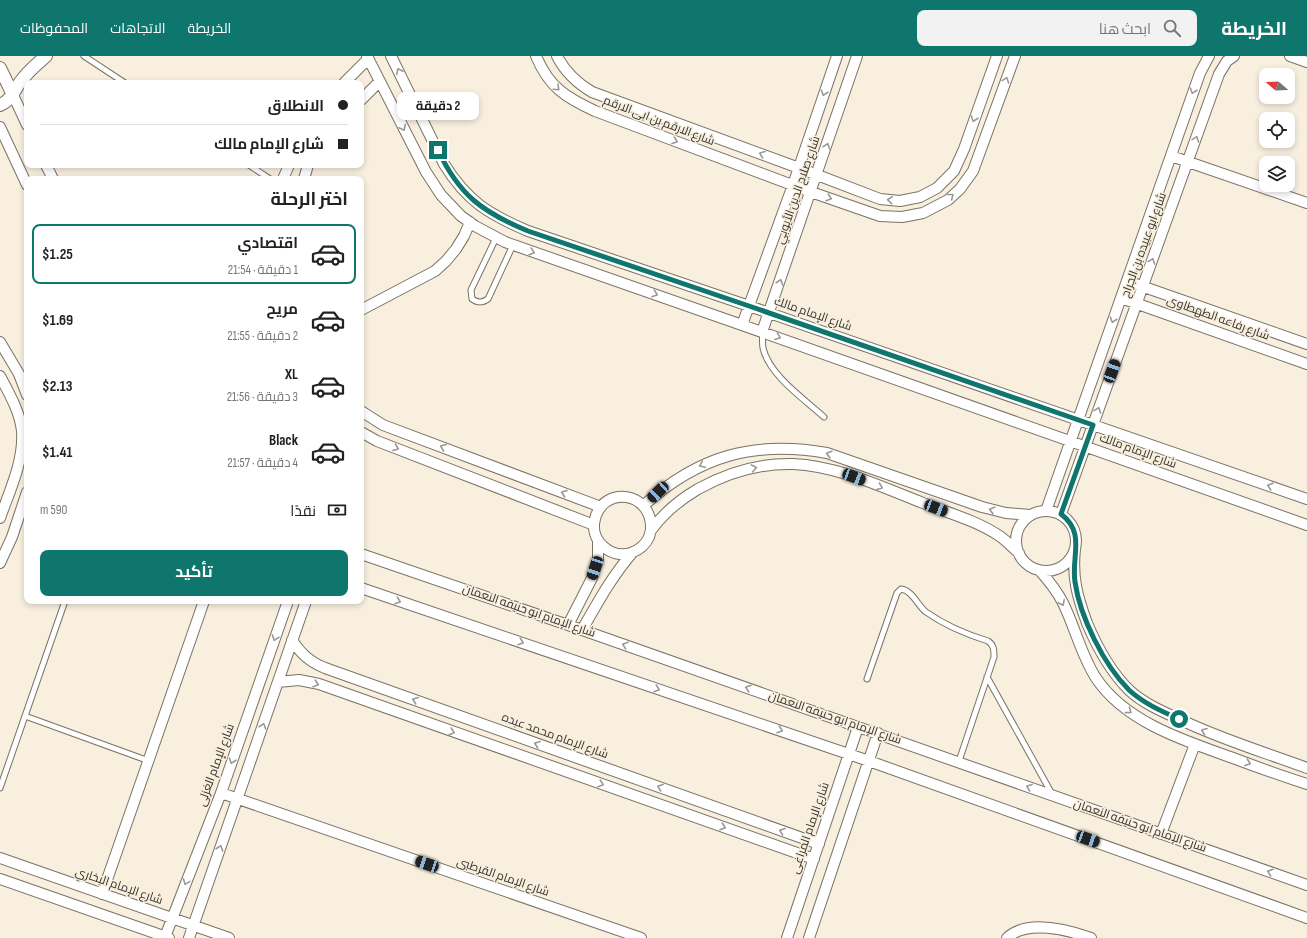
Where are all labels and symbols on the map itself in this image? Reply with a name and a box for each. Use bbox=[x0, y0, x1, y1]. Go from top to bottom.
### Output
one-way arrow bbox=[396, 68, 403, 76]
north arrow bbox=[1259, 68, 1295, 104]
one-way arrow bbox=[1002, 77, 1010, 84]
one-way arrow bbox=[552, 83, 560, 91]
one-way arrow bbox=[1190, 88, 1198, 95]
one-way arrow bbox=[821, 89, 829, 96]
callout: 2 دقيقة bbox=[397, 92, 479, 120]
street label: شارع الارقم بن ابى الارقم bbox=[601, 93, 717, 149]
one-way arrow bbox=[971, 116, 979, 123]
one-way arrow bbox=[398, 124, 406, 132]
street label: شارع صلاح الدين الأيوبي bbox=[772, 134, 825, 247]
one-way arrow bbox=[1191, 135, 1200, 142]
one-way arrow bbox=[671, 137, 678, 145]
route end bbox=[429, 141, 447, 159]
one-way arrow bbox=[822, 142, 831, 149]
one-way arrow bbox=[759, 151, 766, 159]
street label: شارع ابو عبيده بن الجراح bbox=[1118, 190, 1170, 300]
one-way arrow bbox=[826, 194, 833, 202]
one-way arrow bbox=[947, 194, 954, 201]
one-way arrow bbox=[886, 196, 893, 205]
one-way arrow bbox=[529, 247, 536, 256]
one-way arrow bbox=[1147, 258, 1156, 265]
one-way arrow bbox=[775, 278, 783, 285]
one-way arrow bbox=[652, 290, 659, 298]
street label: شارع رفاعه الطهطاوى bbox=[1165, 292, 1272, 344]
street label: شارع الإمام مالك bbox=[772, 294, 854, 334]
one-way arrow bbox=[1110, 316, 1118, 323]
one-way arrow bbox=[774, 333, 781, 341]
car bbox=[1102, 358, 1122, 384]
one-way arrow bbox=[1094, 406, 1102, 413]
street label: شارع الإمام مالك bbox=[1097, 430, 1179, 472]
one-way arrow bbox=[393, 444, 400, 452]
one-way arrow bbox=[439, 444, 446, 452]
one-way arrow bbox=[826, 450, 833, 459]
one-way arrow bbox=[699, 460, 707, 468]
one-way arrow bbox=[751, 464, 757, 473]
car bbox=[841, 467, 867, 487]
car bbox=[645, 479, 671, 505]
one-way arrow bbox=[877, 482, 884, 490]
one-way arrow bbox=[1267, 483, 1274, 491]
one-way arrow bbox=[561, 489, 568, 497]
car bbox=[923, 498, 949, 518]
one-way arrow bbox=[989, 506, 995, 514]
car bbox=[585, 555, 605, 581]
street label: شارع الإمام ابو حنيفه النعمان bbox=[461, 581, 598, 641]
one-way arrow bbox=[394, 596, 401, 604]
one-way arrow bbox=[1057, 598, 1065, 606]
one-way arrow bbox=[271, 634, 280, 641]
one-way arrow bbox=[517, 638, 524, 646]
one-way arrow bbox=[622, 641, 629, 649]
one-way arrow bbox=[312, 679, 319, 687]
one-way arrow bbox=[654, 684, 661, 692]
one-way arrow bbox=[744, 684, 751, 692]
street label: شارع الإمام ابو حنيفه النعمان bbox=[767, 688, 904, 748]
one-way arrow bbox=[411, 697, 418, 705]
one-way arrow bbox=[1125, 706, 1132, 713]
street label: شارع الإمام محمد عبده bbox=[500, 710, 610, 762]
route start bbox=[1170, 710, 1188, 728]
street label: شارع الإمام الغزلى bbox=[194, 722, 238, 808]
one-way arrow bbox=[258, 722, 266, 729]
one-way arrow bbox=[777, 726, 784, 734]
one-way arrow bbox=[448, 727, 455, 735]
one-way arrow bbox=[1201, 727, 1208, 735]
one-way arrow bbox=[534, 740, 541, 748]
one-way arrow bbox=[228, 757, 237, 764]
one-way arrow bbox=[1244, 759, 1251, 767]
one-way arrow bbox=[597, 779, 604, 788]
street label: شارع الإمام المراغى bbox=[787, 780, 833, 876]
one-way arrow bbox=[1025, 783, 1032, 791]
one-way arrow bbox=[656, 784, 663, 792]
street label: شارع الإمام ابو حنيفه النعمان bbox=[1072, 796, 1209, 856]
one-way arrow bbox=[720, 823, 727, 831]
one-way arrow bbox=[779, 827, 786, 835]
car bbox=[1075, 829, 1101, 849]
one-way arrow bbox=[215, 845, 224, 852]
car bbox=[414, 854, 440, 874]
street label: شارع الإمام القرطبى bbox=[455, 854, 551, 900]
street label: شارع الإمام البخاري bbox=[73, 864, 165, 910]
one-way arrow bbox=[1267, 868, 1274, 877]
one-way arrow bbox=[183, 879, 191, 886]

